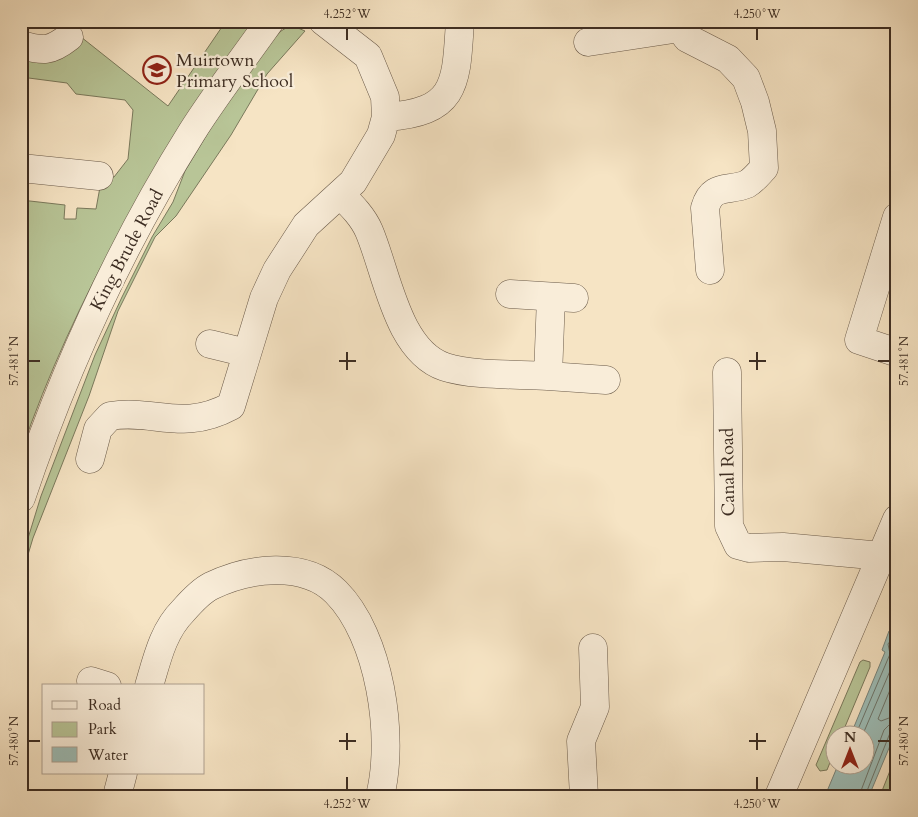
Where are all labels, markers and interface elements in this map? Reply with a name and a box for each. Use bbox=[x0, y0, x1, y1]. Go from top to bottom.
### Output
text: 4.252°W bbox=[323, 6, 371, 22]
text: 4.250°W bbox=[733, 6, 781, 22]
place label: Muirtown Primary School bbox=[176, 48, 294, 94]
school or university icon: Muirtown Primary School bbox=[142, 55, 172, 85]
street label: King Brude Road bbox=[84, 184, 170, 315]
text: 57.481°N bbox=[6, 335, 22, 386]
text: 57.481°N bbox=[896, 335, 912, 386]
street label: Canal Road bbox=[715, 427, 741, 516]
legend bbox=[42, 684, 205, 774]
text: Road bbox=[88, 695, 121, 715]
text: 57.480°N bbox=[6, 715, 22, 766]
text: 57.480°N bbox=[896, 715, 912, 766]
text: Park bbox=[88, 719, 117, 739]
north arrow bbox=[826, 724, 876, 774]
text: N bbox=[844, 728, 856, 747]
text: Water bbox=[87, 745, 129, 765]
text: 4.252°W bbox=[323, 796, 371, 812]
text: 4.250°W bbox=[733, 796, 781, 812]

